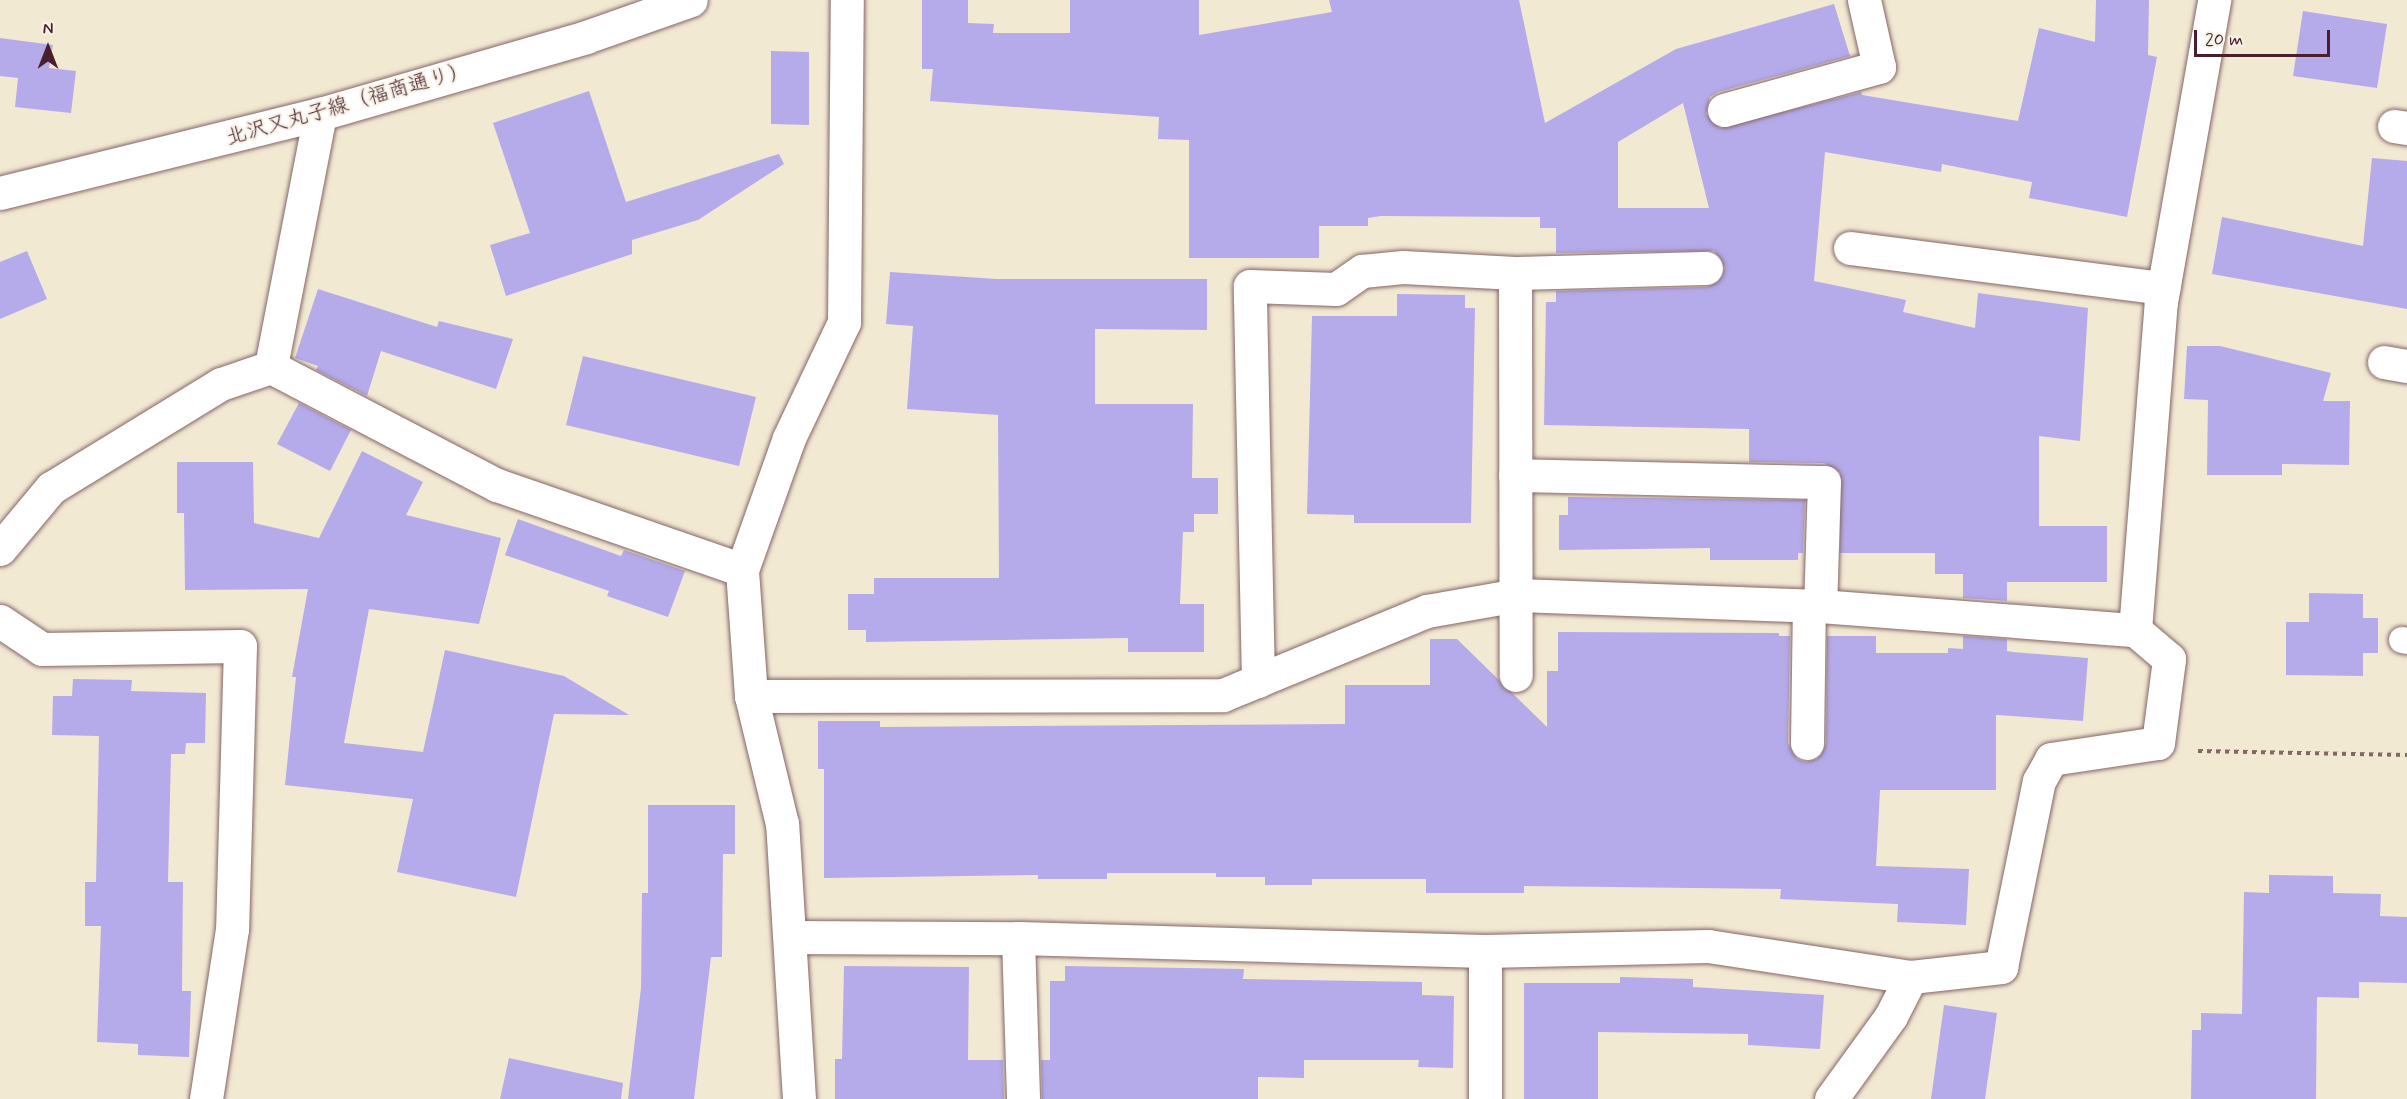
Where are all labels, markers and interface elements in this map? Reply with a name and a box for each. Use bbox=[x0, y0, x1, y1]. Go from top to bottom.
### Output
north arrow bbox=[18, 18, 78, 78]
scale bar bbox=[2197, 18, 2334, 56]
text: N bbox=[43, 19, 53, 40]
text: 20 m bbox=[2205, 28, 2243, 52]
street label: 北沢又丸子線（福商通り） bbox=[223, 57, 473, 151]

